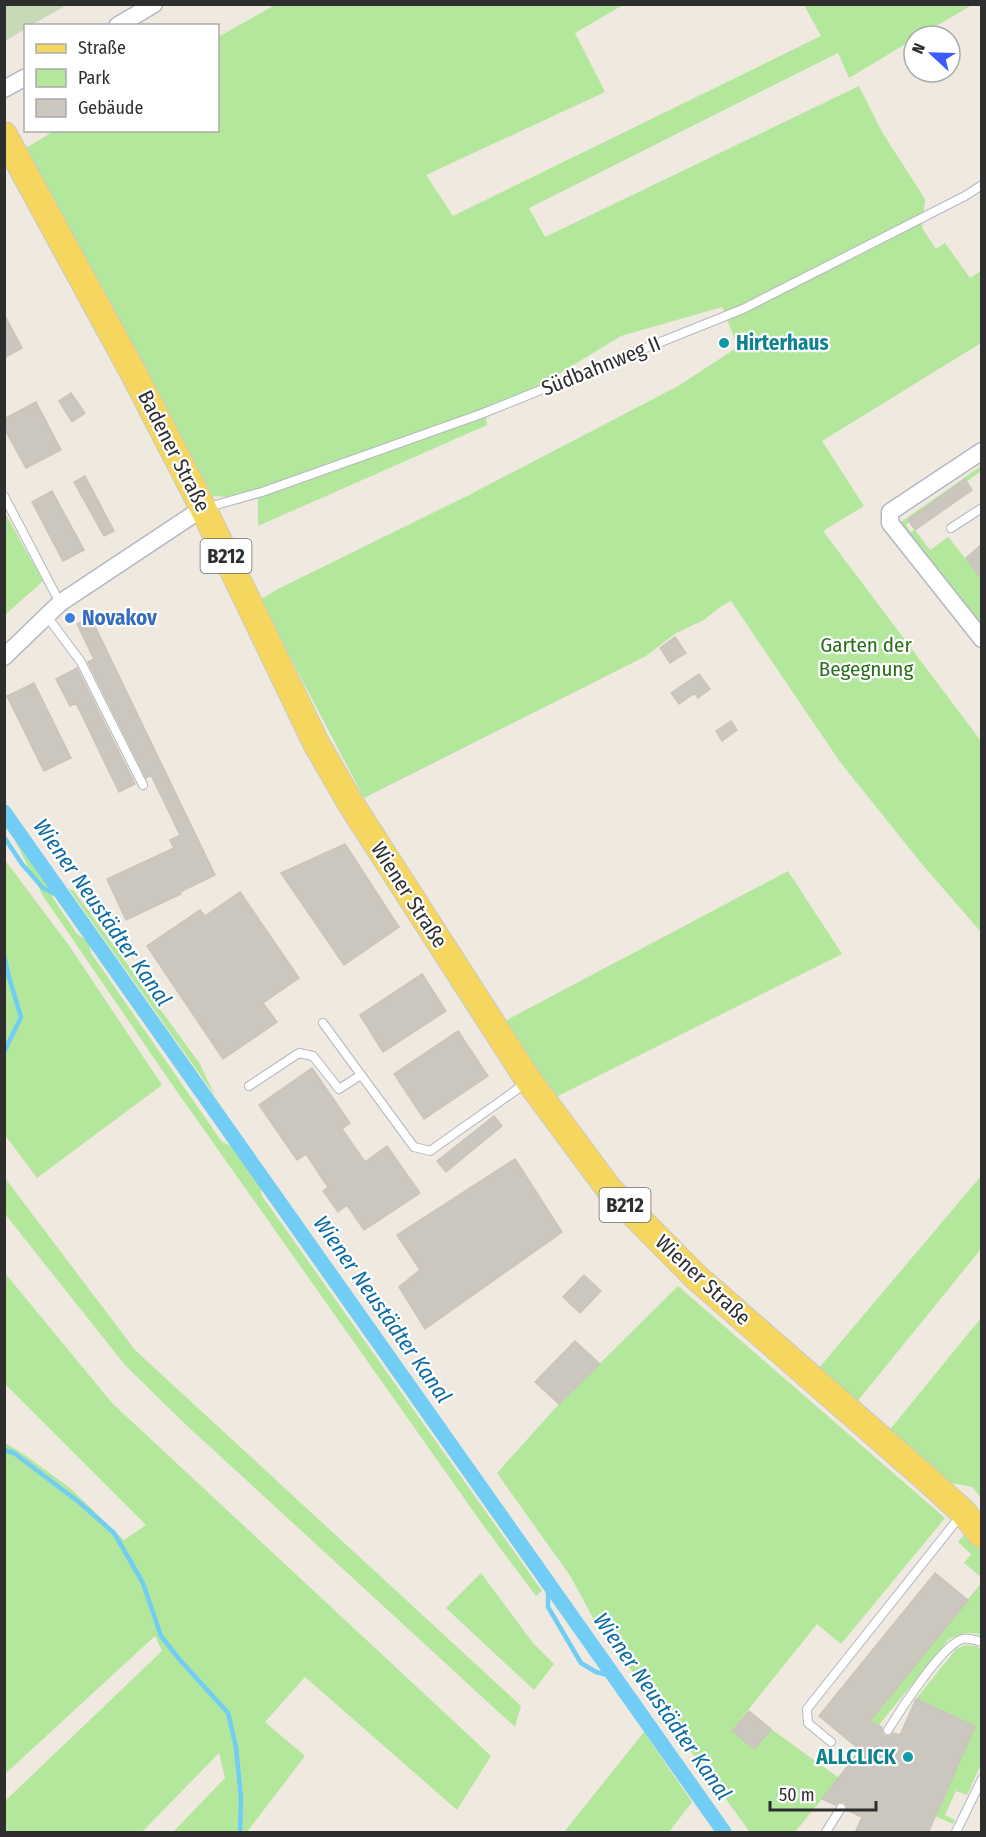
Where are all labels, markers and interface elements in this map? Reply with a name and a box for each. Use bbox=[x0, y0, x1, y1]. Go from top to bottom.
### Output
legend bbox=[24, 24, 219, 132]
north arrow bbox=[902, 24, 962, 84]
text: Straße bbox=[78, 37, 126, 59]
text: N bbox=[908, 41, 929, 57]
text: Park bbox=[78, 67, 111, 89]
text: Gebäude bbox=[78, 97, 144, 119]
street label: Südbahnweg II bbox=[538, 330, 664, 402]
place label: Hirterhaus bbox=[736, 330, 829, 356]
marker: Hirterhaus bbox=[717, 336, 731, 350]
street label: Badener Straße bbox=[132, 386, 216, 516]
road number: B212 bbox=[200, 539, 252, 573]
place label: Novakov bbox=[82, 605, 157, 631]
marker: Novakov bbox=[63, 611, 77, 625]
park label: Garten der Begegnung bbox=[819, 632, 913, 682]
water label: Wiener Neustädter Kanal bbox=[28, 813, 178, 1011]
street label: Wiener Straße bbox=[365, 837, 453, 953]
road number: B212 bbox=[600, 1188, 650, 1222]
water label: Wiener Neustädter Kanal bbox=[308, 1210, 458, 1408]
street label: Wiener Straße bbox=[650, 1229, 756, 1331]
water label: Wiener Neustädter Kanal bbox=[588, 1607, 738, 1805]
place label: ALLCLICK bbox=[815, 1744, 897, 1770]
marker: ALLCLICK bbox=[901, 1750, 915, 1764]
scale bar bbox=[770, 1774, 876, 1812]
text: 50 m bbox=[779, 1784, 815, 1806]

